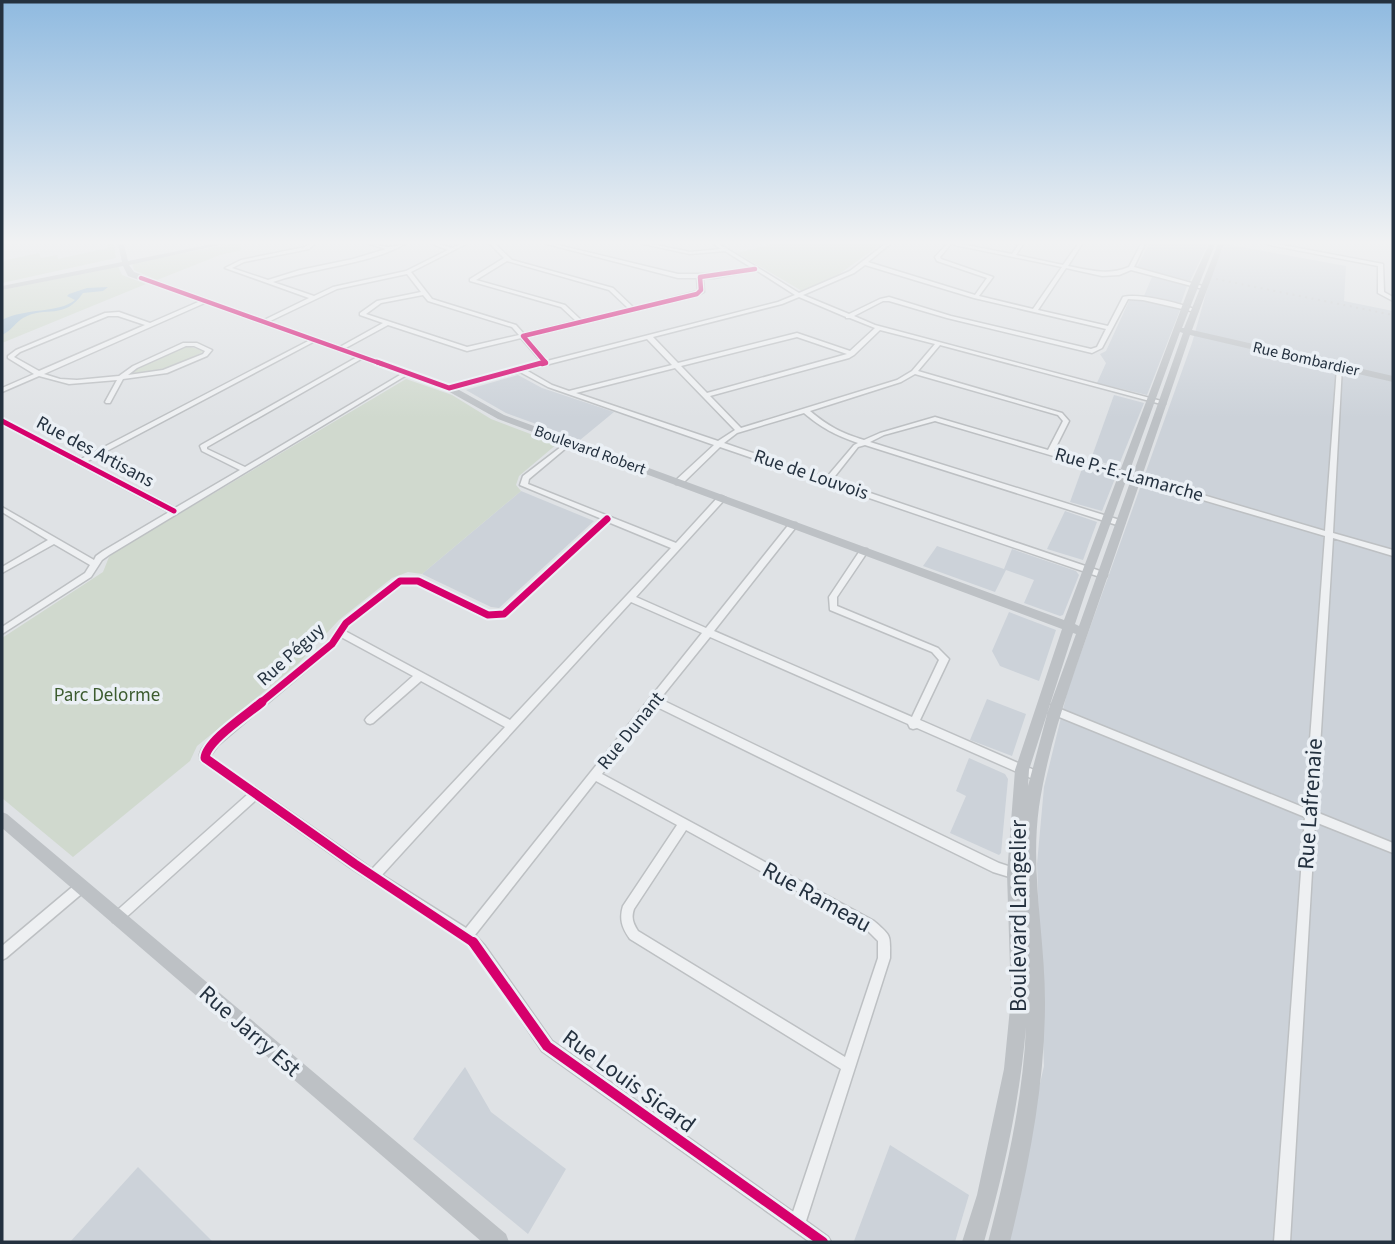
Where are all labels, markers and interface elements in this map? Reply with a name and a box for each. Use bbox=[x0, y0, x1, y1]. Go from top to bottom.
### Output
street label: Rue Bombardier bbox=[1251, 336, 1362, 382]
street label: Rue des Artisans bbox=[31, 410, 159, 494]
street label: Boulevard Robert bbox=[531, 420, 649, 481]
street label: Rue P.-E.-Lamarche bbox=[1052, 441, 1206, 509]
street label: Rue de Louvois bbox=[750, 443, 872, 507]
street label: Rue Péguy bbox=[251, 617, 331, 693]
park label: Parc Delorme bbox=[54, 682, 160, 709]
street label: Rue Dunant bbox=[591, 686, 671, 776]
street label: Rue Lafrenaie bbox=[1289, 737, 1331, 871]
street label: Boulevard Langelier bbox=[1002, 819, 1035, 1012]
street label: Rue Rameau bbox=[756, 853, 878, 941]
street label: Rue Jarry Est bbox=[192, 977, 308, 1085]
street label: Rue Louis Sicard bbox=[556, 1021, 702, 1141]

